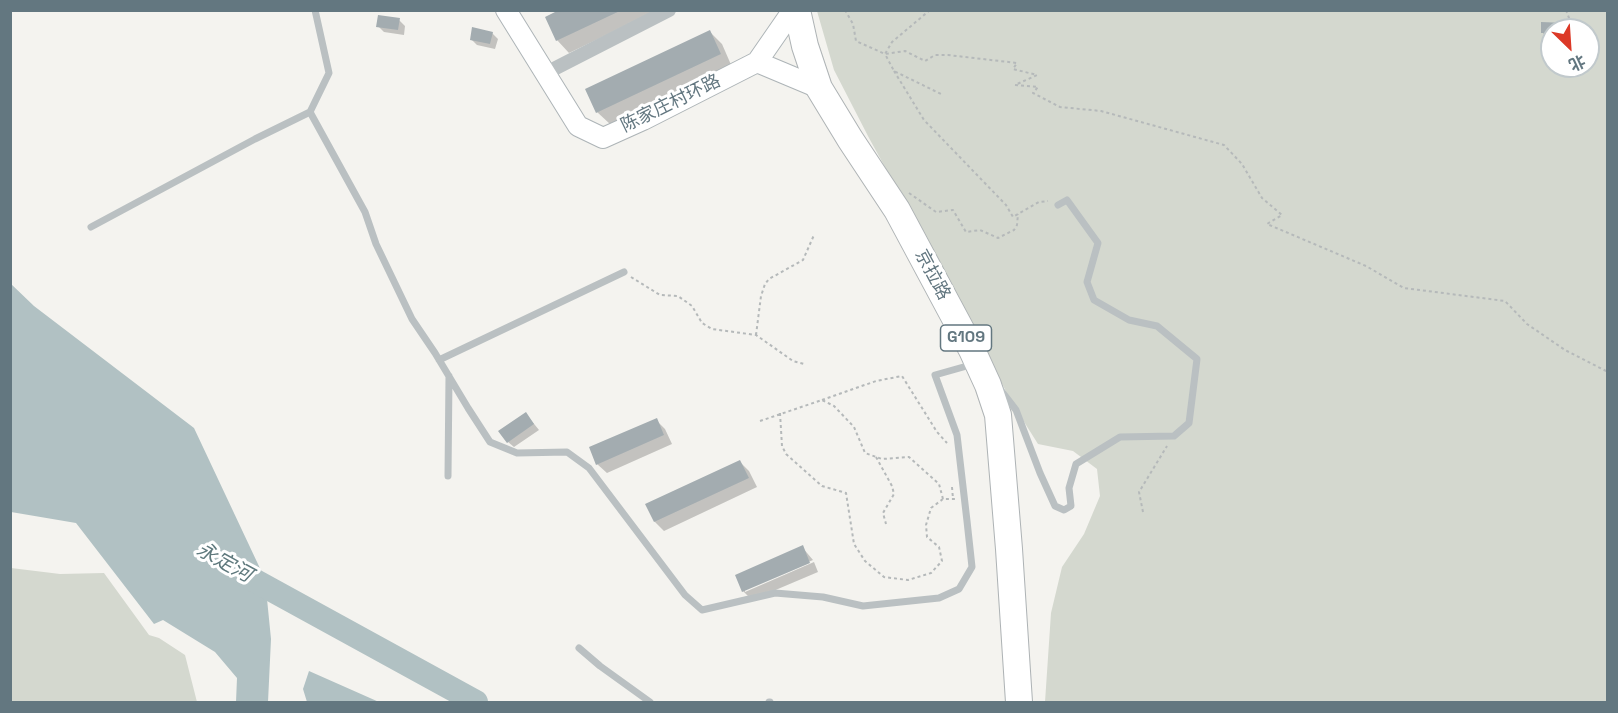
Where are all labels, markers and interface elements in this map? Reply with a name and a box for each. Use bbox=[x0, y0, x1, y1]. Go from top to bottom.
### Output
north arrow bbox=[1540, 18, 1600, 78]
text: 北 bbox=[1565, 50, 1589, 76]
street label: 陈家庄村环路 bbox=[618, 71, 724, 137]
street label: 京拉路 bbox=[910, 246, 954, 304]
road number: G109 bbox=[940, 325, 992, 351]
water label: 永定河 bbox=[192, 538, 256, 588]

